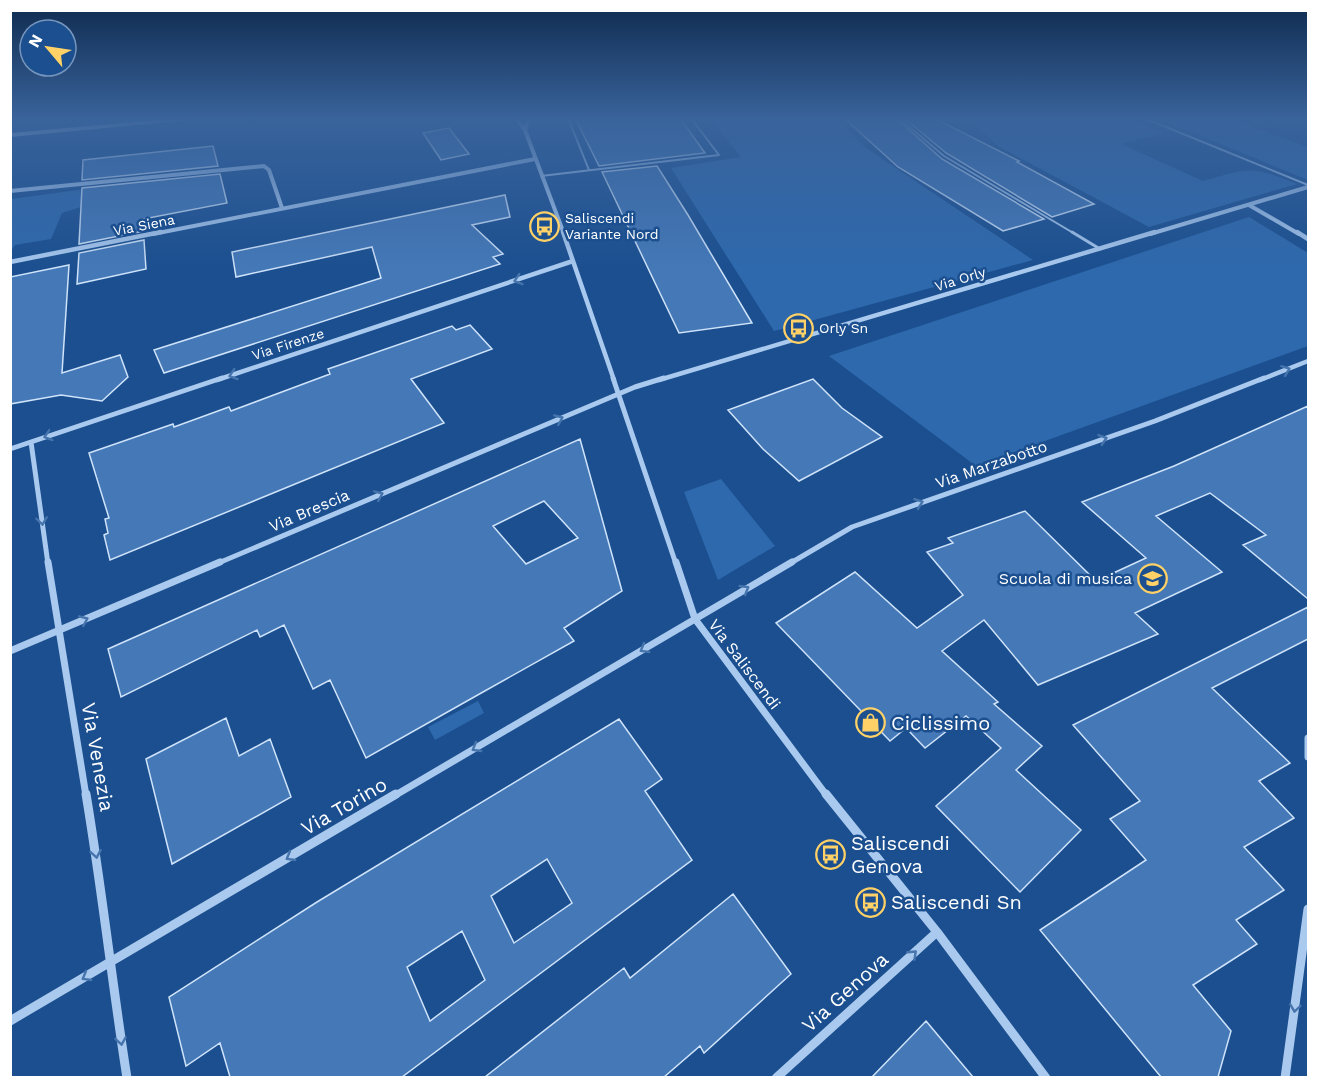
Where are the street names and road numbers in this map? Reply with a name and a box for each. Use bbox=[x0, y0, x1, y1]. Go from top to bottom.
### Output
street label: Via Siena bbox=[112, 211, 176, 239]
street label: Via Orly bbox=[933, 263, 988, 294]
street label: Via Firenze bbox=[250, 325, 326, 363]
street label: Via Marzabotto bbox=[933, 436, 1050, 493]
street label: Via Brescia bbox=[266, 485, 352, 536]
street label: Via Saliscendi bbox=[705, 616, 785, 713]
street label: Via Venezia bbox=[77, 701, 119, 813]
street label: Via Torino bbox=[297, 772, 391, 840]
street label: Via Genova bbox=[797, 947, 893, 1037]

